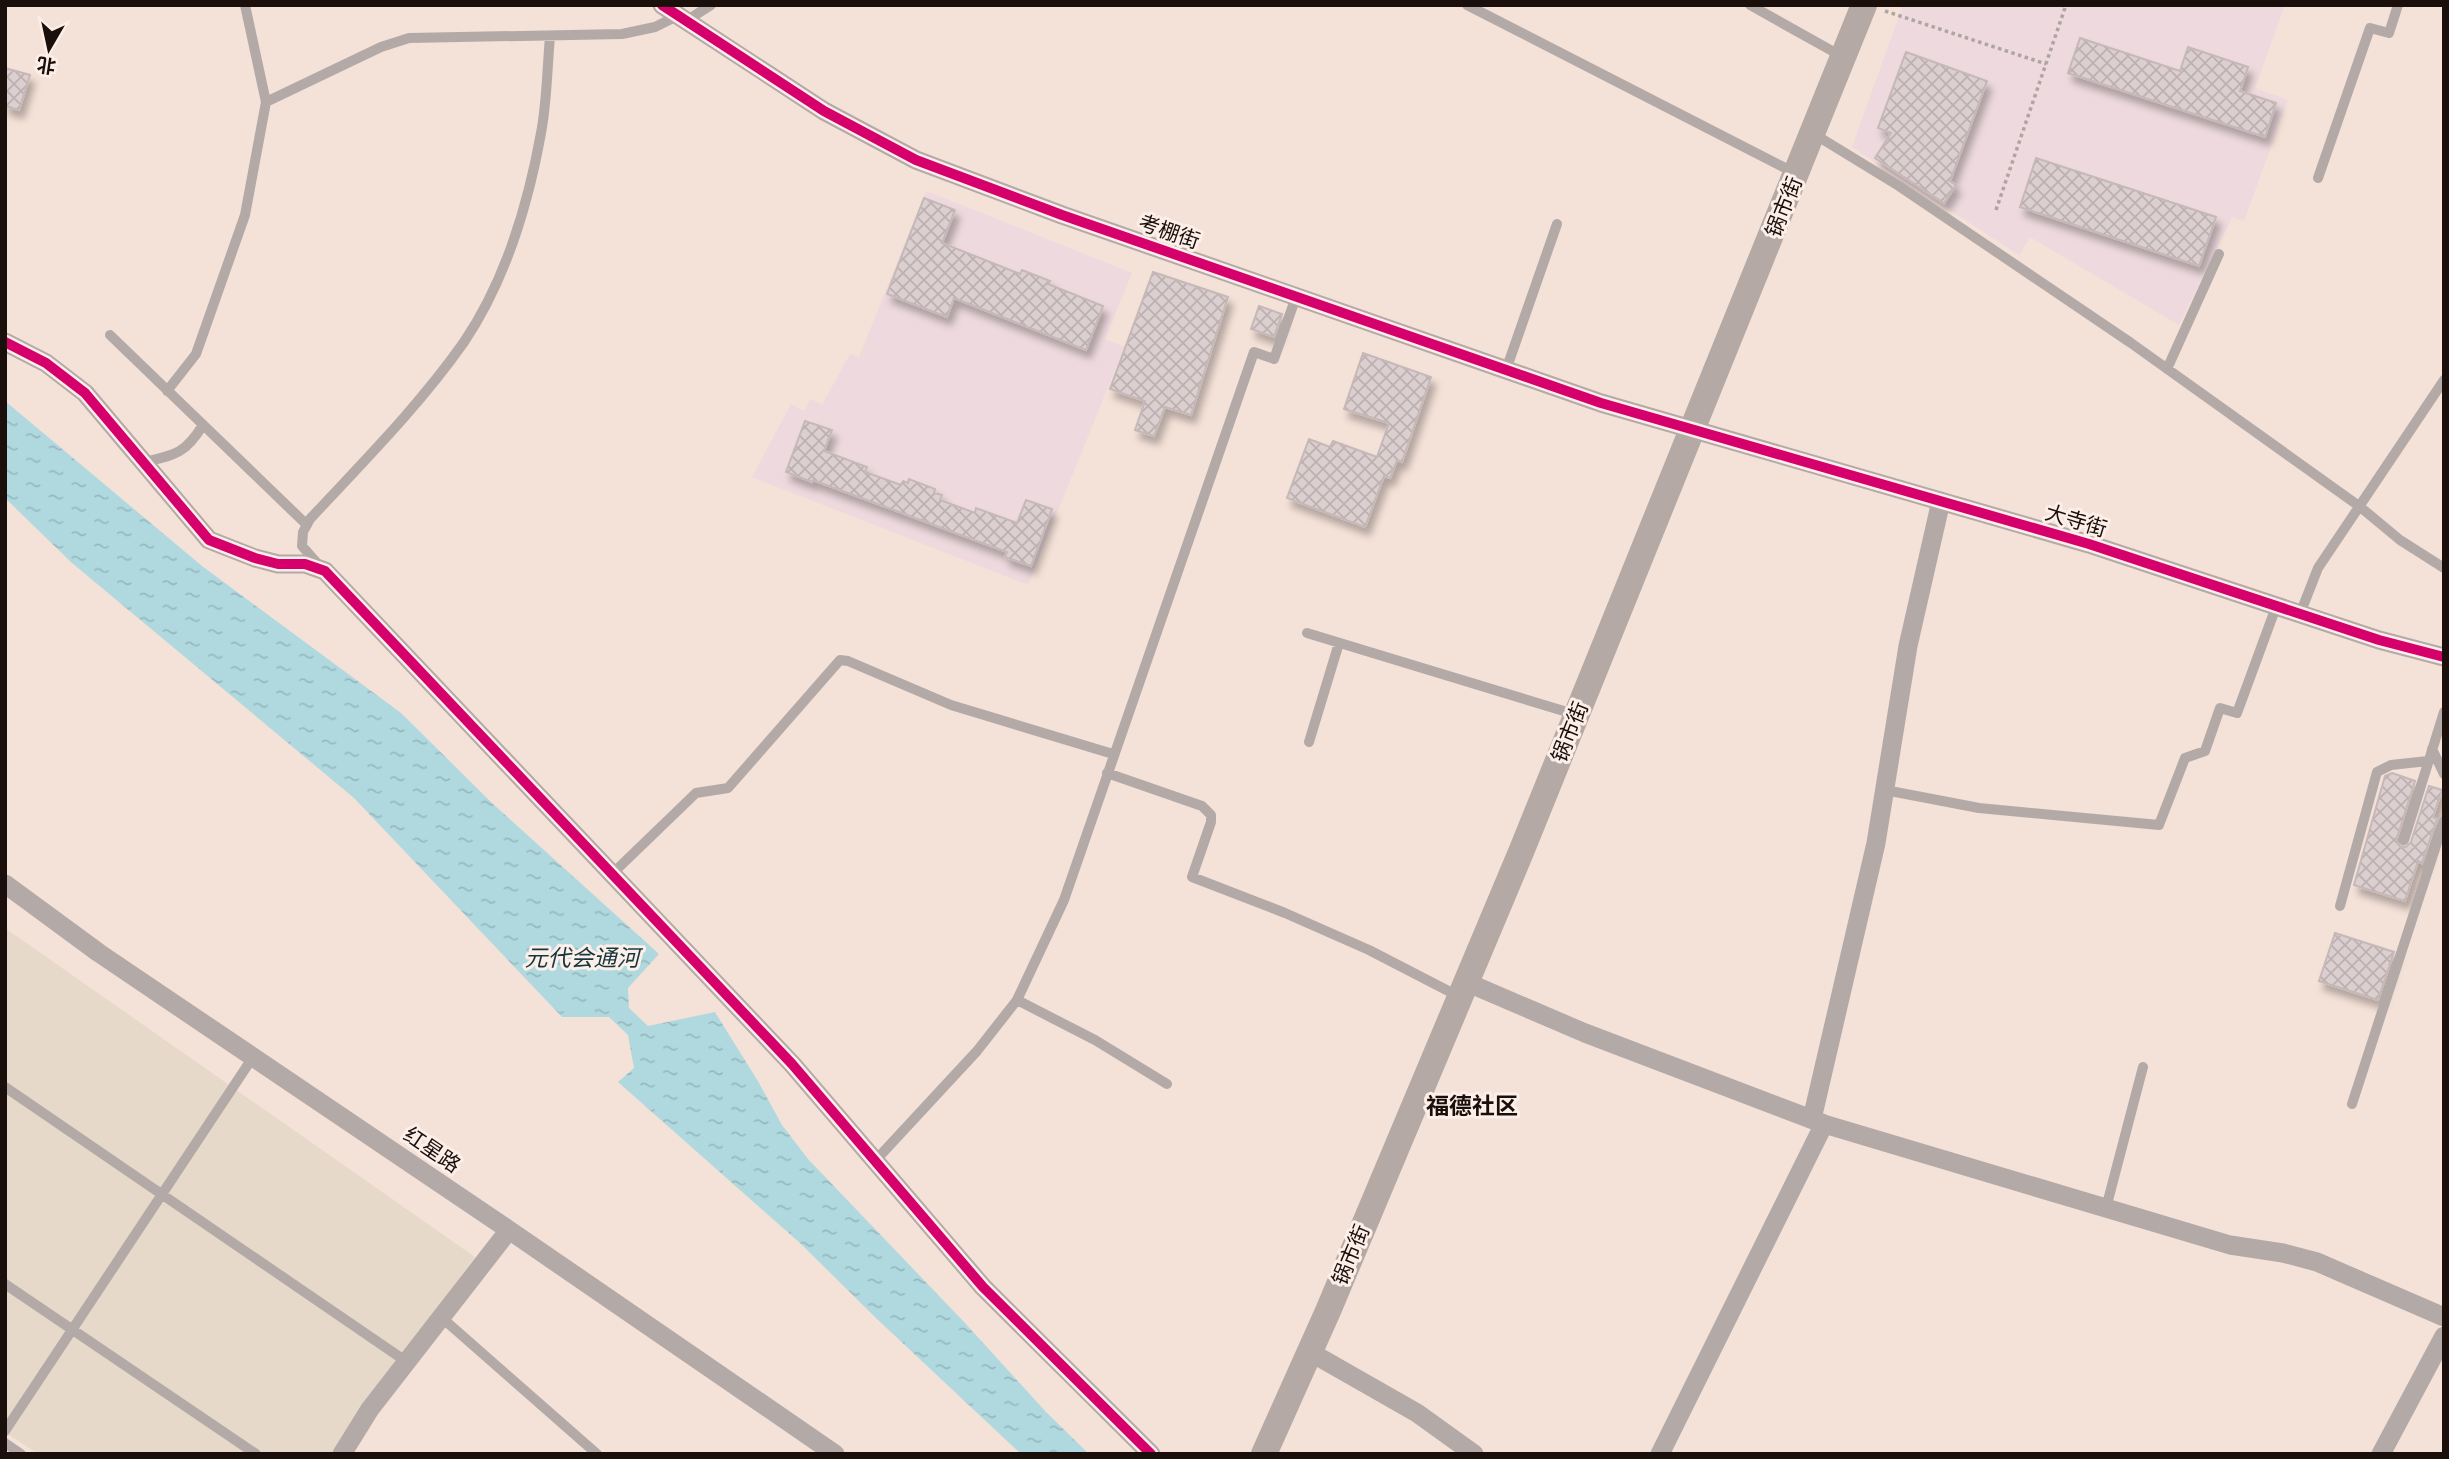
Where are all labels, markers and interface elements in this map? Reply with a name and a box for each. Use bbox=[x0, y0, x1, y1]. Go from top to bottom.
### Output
north arrow bbox=[14, 14, 84, 84]
text: 北 bbox=[35, 52, 58, 77]
street label: 锅市街 bbox=[1761, 173, 1807, 241]
street label: 考棚街 bbox=[1135, 210, 1203, 254]
street label: 大寺街 bbox=[2042, 500, 2110, 542]
street label: 锅市街 bbox=[1547, 698, 1593, 766]
water label: 元代会通河 bbox=[525, 945, 644, 972]
district label: 福德社区 bbox=[1426, 1093, 1518, 1120]
street label: 红星路 bbox=[399, 1122, 465, 1178]
street label: 锅市街 bbox=[1328, 1221, 1374, 1289]

